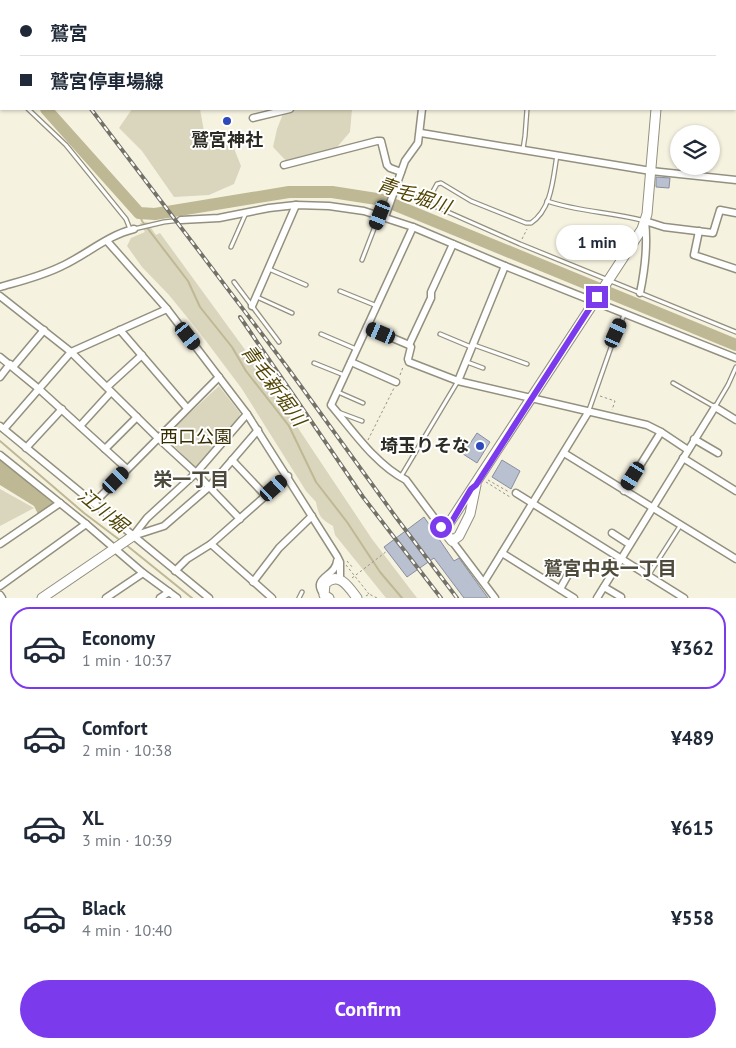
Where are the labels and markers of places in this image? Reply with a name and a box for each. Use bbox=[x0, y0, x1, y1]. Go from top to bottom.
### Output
marker: 鷲宮神社 bbox=[221, 115, 233, 127]
place label: 鷲宮神社 bbox=[191, 128, 263, 151]
place label: 埼玉りそな bbox=[380, 434, 470, 457]
marker: 埼玉りそな bbox=[474, 440, 486, 452]

